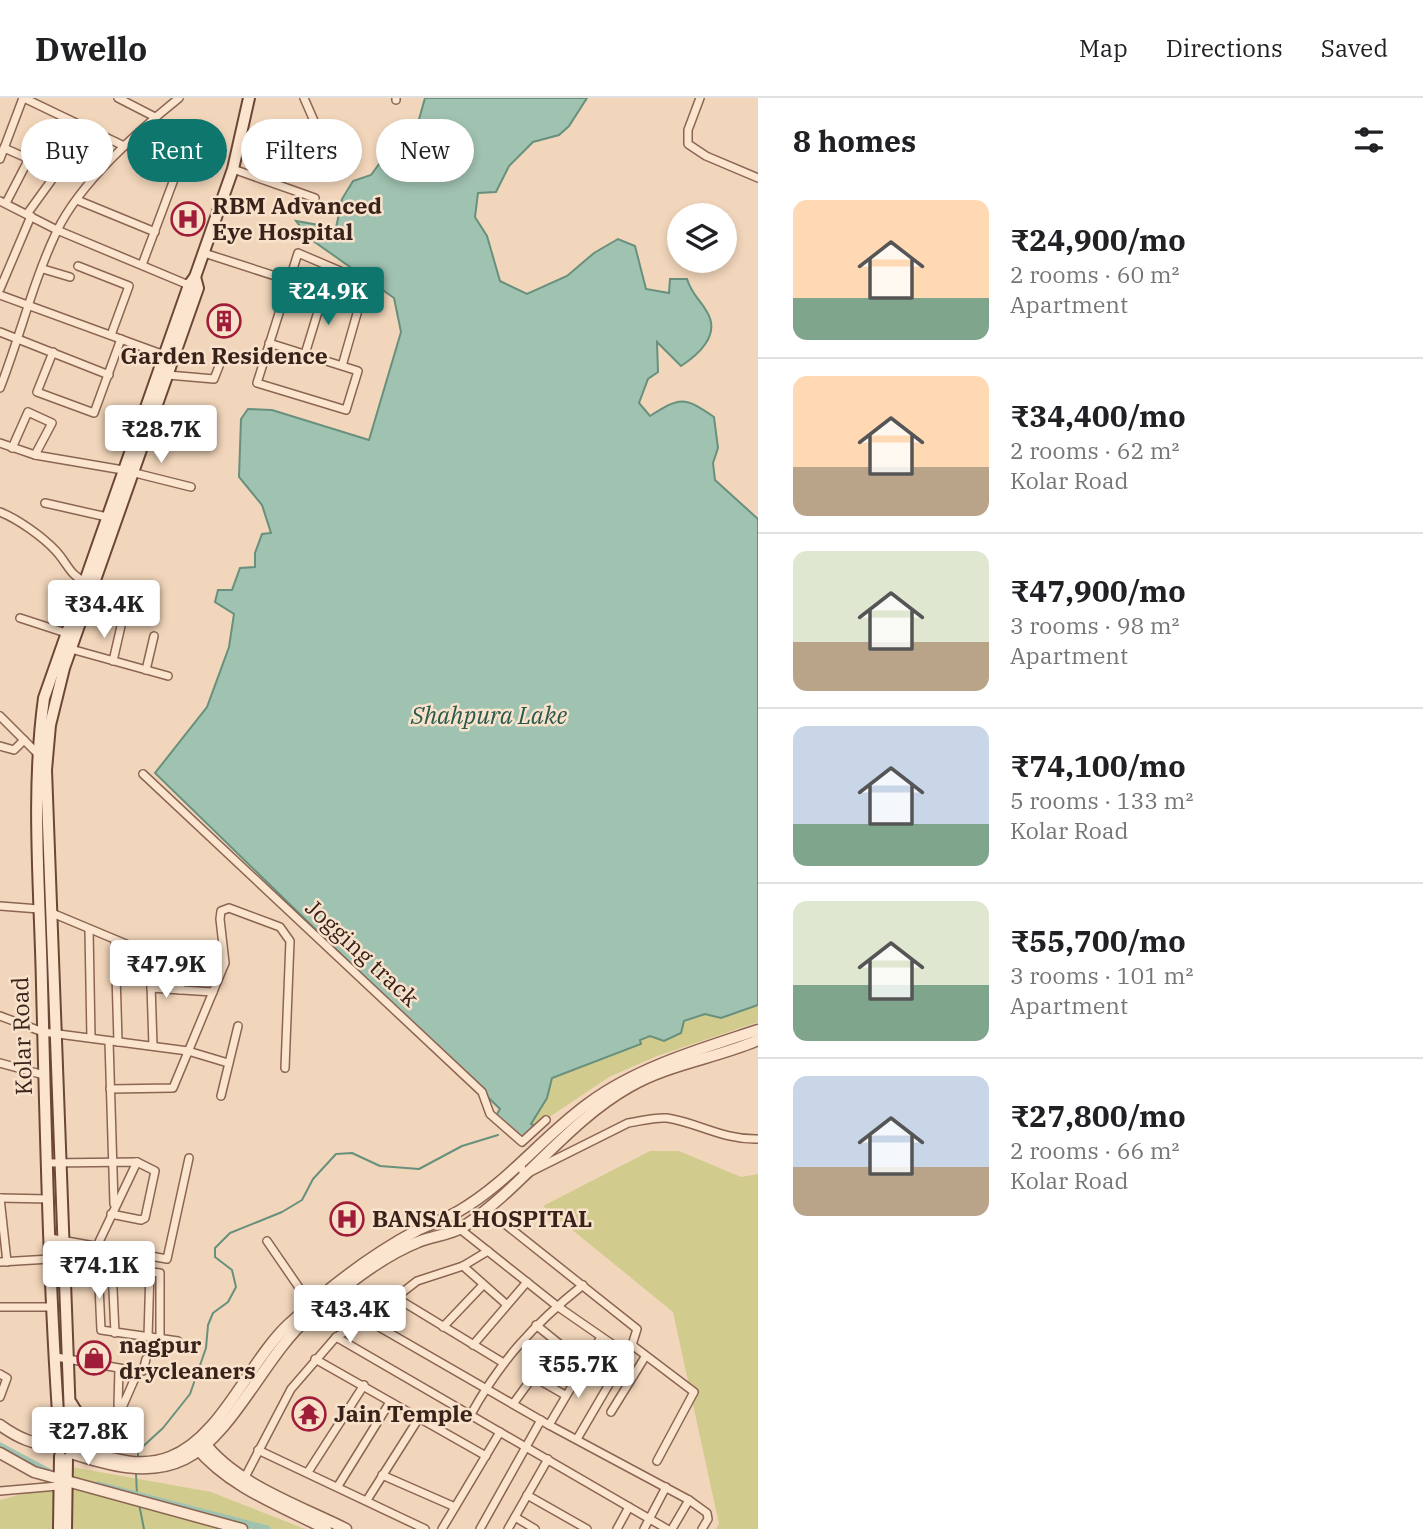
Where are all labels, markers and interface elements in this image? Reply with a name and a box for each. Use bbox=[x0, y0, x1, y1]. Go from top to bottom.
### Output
text: Dwello bbox=[35, 27, 147, 70]
text: Map bbox=[1079, 32, 1128, 64]
text: Directions bbox=[1166, 32, 1283, 64]
text: Saved bbox=[1321, 32, 1388, 64]
chip: Buy bbox=[21, 119, 113, 182]
chip: Rent bbox=[127, 119, 227, 182]
chip: Filters bbox=[241, 119, 362, 182]
chip: New bbox=[376, 119, 474, 182]
text: 8 homes bbox=[793, 121, 916, 160]
icon: filters bbox=[1350, 121, 1388, 159]
place label: RBM Advanced Eye Hospital bbox=[212, 190, 382, 246]
hospital icon: RBM Advanced Eye Hospital bbox=[169, 200, 207, 238]
map controls bbox=[667, 203, 737, 273]
button: layers bbox=[667, 203, 737, 273]
text: ₹24,900/mo bbox=[1010, 220, 1186, 259]
icon: home bbox=[849, 228, 933, 312]
text: 2 rooms · 60 m² bbox=[1010, 259, 1180, 289]
pin: ₹24.9K bbox=[271, 268, 385, 327]
text: ₹24.9K bbox=[288, 275, 368, 305]
text: Apartment bbox=[1010, 289, 1128, 319]
building icon: Garden Residence bbox=[205, 302, 243, 340]
place label: Garden Residence bbox=[120, 340, 328, 370]
text: ₹34,400/mo bbox=[1010, 396, 1186, 435]
icon: home bbox=[849, 404, 933, 488]
pin: ₹28.7K bbox=[104, 406, 218, 465]
text: ₹28.7K bbox=[121, 413, 201, 443]
text: 2 rooms · 62 m² bbox=[1010, 435, 1180, 465]
text: Kolar Road bbox=[1010, 465, 1129, 495]
text: ₹47,900/mo bbox=[1010, 571, 1186, 610]
icon: home bbox=[849, 579, 933, 663]
pin: ₹34.4K bbox=[47, 580, 161, 640]
text: ₹34.4K bbox=[64, 588, 144, 618]
text: 3 rooms · 98 m² bbox=[1010, 610, 1180, 640]
text: Apartment bbox=[1010, 640, 1128, 670]
water label: Shahpura Lake bbox=[410, 699, 568, 731]
text: ₹74,100/mo bbox=[1010, 746, 1186, 785]
icon: home bbox=[849, 754, 933, 838]
text: 5 rooms · 133 m² bbox=[1010, 785, 1193, 815]
text: Kolar Road bbox=[1010, 815, 1129, 845]
street label: Jogging track bbox=[300, 892, 426, 1013]
text: ₹55,700/mo bbox=[1010, 921, 1186, 960]
icon: home bbox=[849, 929, 933, 1013]
pin: ₹47.9K bbox=[109, 940, 223, 1000]
text: ₹47.9K bbox=[126, 948, 206, 978]
text: 3 rooms · 101 m² bbox=[1010, 960, 1193, 990]
street label: Kolar Road bbox=[4, 976, 38, 1096]
text: Apartment bbox=[1010, 990, 1128, 1020]
text: ₹27,800/mo bbox=[1010, 1096, 1186, 1135]
icon: home bbox=[849, 1104, 933, 1188]
text: 2 rooms · 66 m² bbox=[1010, 1135, 1180, 1165]
text: Kolar Road bbox=[1010, 1165, 1129, 1195]
hospital icon: BANSAL HOSPITAL bbox=[328, 1200, 366, 1238]
place label: BANSAL HOSPITAL bbox=[372, 1203, 592, 1233]
pin: ₹74.1K bbox=[42, 1242, 156, 1301]
text: ₹74.1K bbox=[59, 1249, 139, 1279]
pin: ₹43.4K bbox=[293, 1286, 407, 1345]
text: ₹43.4K bbox=[310, 1293, 390, 1323]
place label: nagpur drycleaners bbox=[119, 1329, 256, 1385]
shop icon: nagpur drycleaners bbox=[75, 1339, 113, 1377]
pin: ₹55.7K bbox=[521, 1340, 635, 1400]
text: ₹55.7K bbox=[538, 1348, 618, 1378]
temple icon: Jain Temple bbox=[290, 1395, 328, 1433]
place label: Jain Temple bbox=[334, 1398, 473, 1428]
pin: ₹27.8K bbox=[31, 1408, 145, 1467]
text: ₹27.8K bbox=[48, 1415, 128, 1445]

